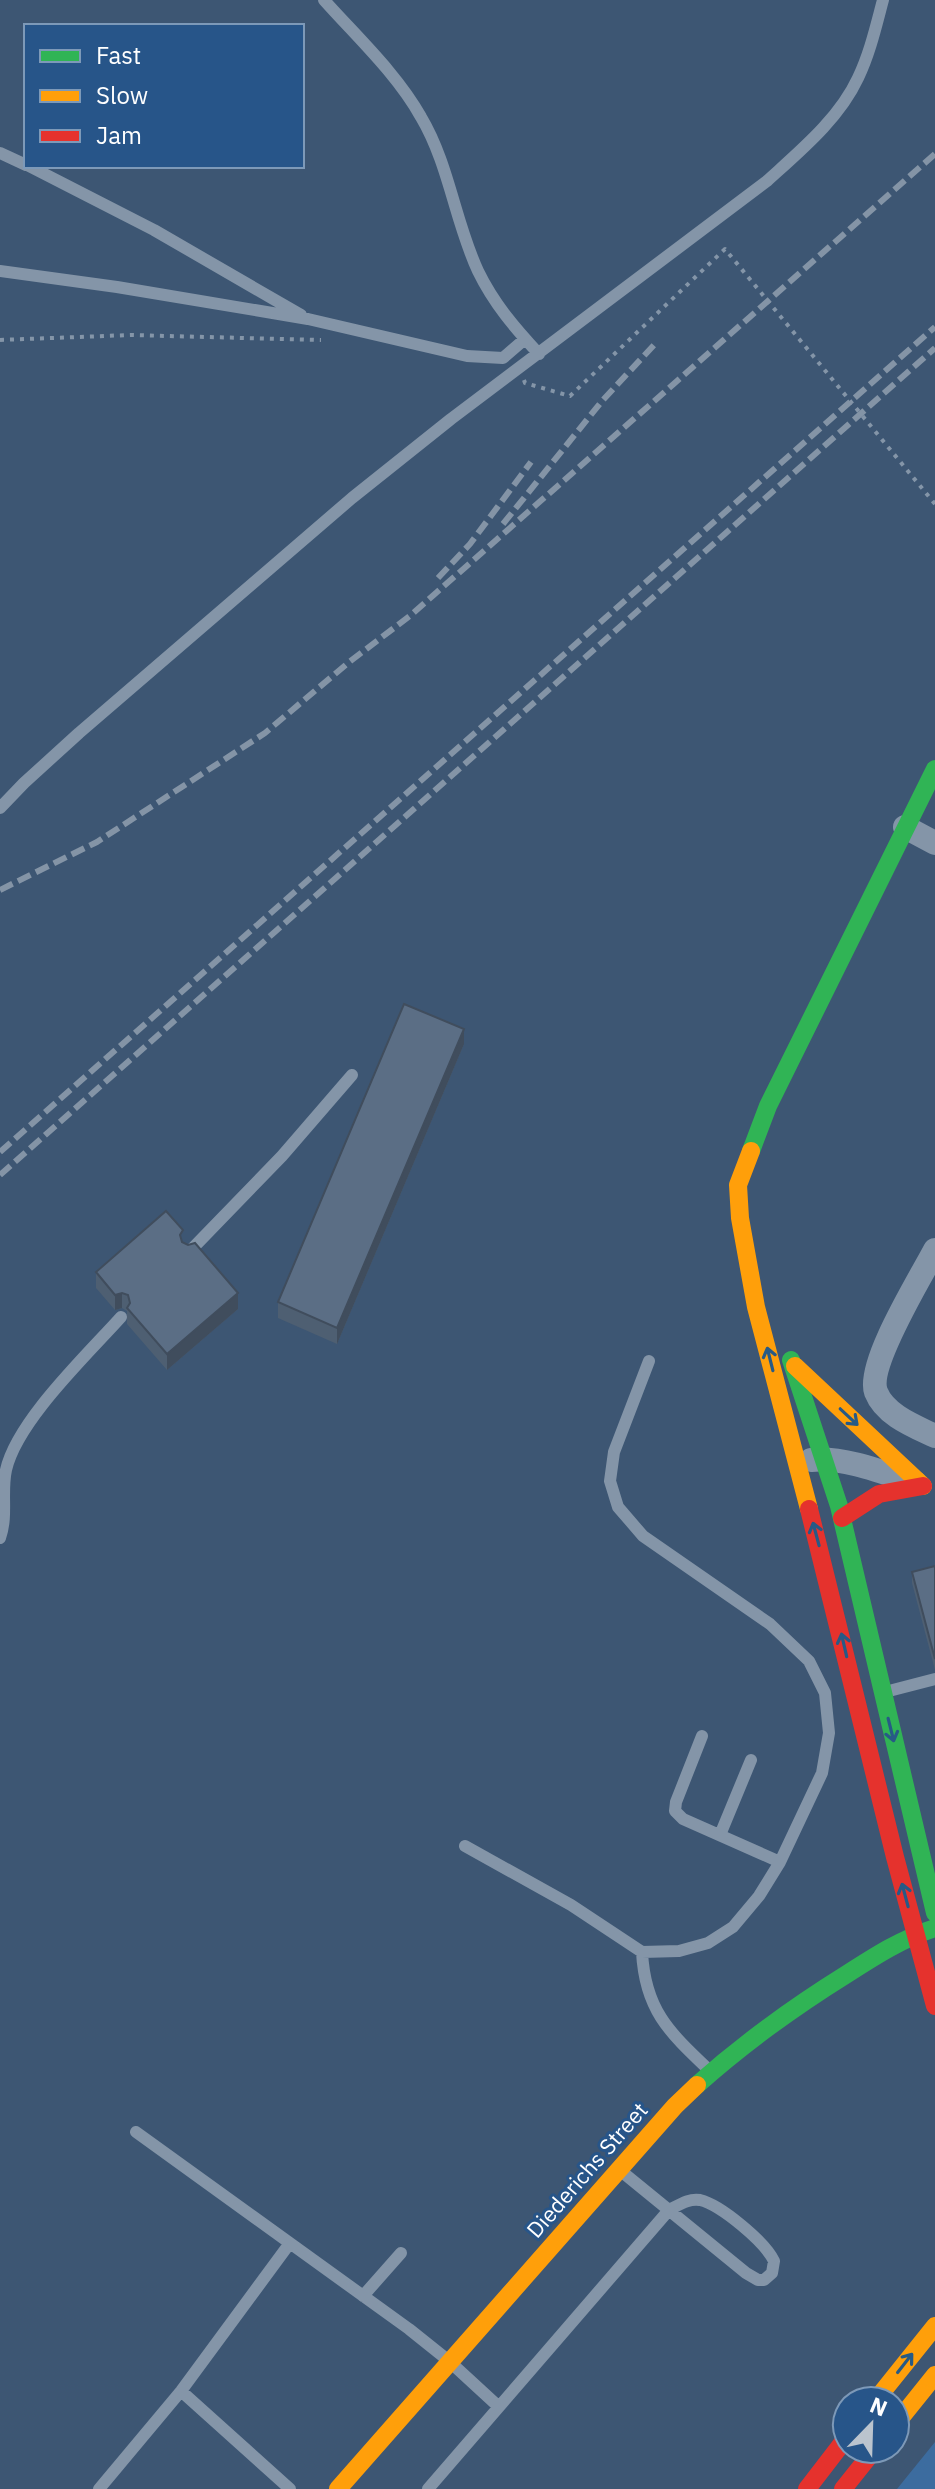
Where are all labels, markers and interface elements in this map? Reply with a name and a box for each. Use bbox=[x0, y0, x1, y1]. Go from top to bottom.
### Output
legend bbox=[24, 24, 304, 168]
text: Fast bbox=[96, 39, 141, 71]
text: Slow bbox=[96, 79, 148, 111]
text: Jam bbox=[96, 119, 142, 151]
one-way arrow bbox=[761, 1347, 776, 1373]
one-way arrow bbox=[839, 1407, 859, 1426]
one-way arrow bbox=[807, 1521, 822, 1547]
one-way arrow bbox=[836, 1633, 851, 1658]
one-way arrow bbox=[884, 1716, 899, 1742]
one-way arrow bbox=[897, 1883, 912, 1909]
street label: Diederichs Street bbox=[520, 2096, 654, 2244]
one-way arrow bbox=[897, 2353, 914, 2374]
north arrow bbox=[831, 2385, 911, 2465]
text: N bbox=[866, 2390, 892, 2423]

